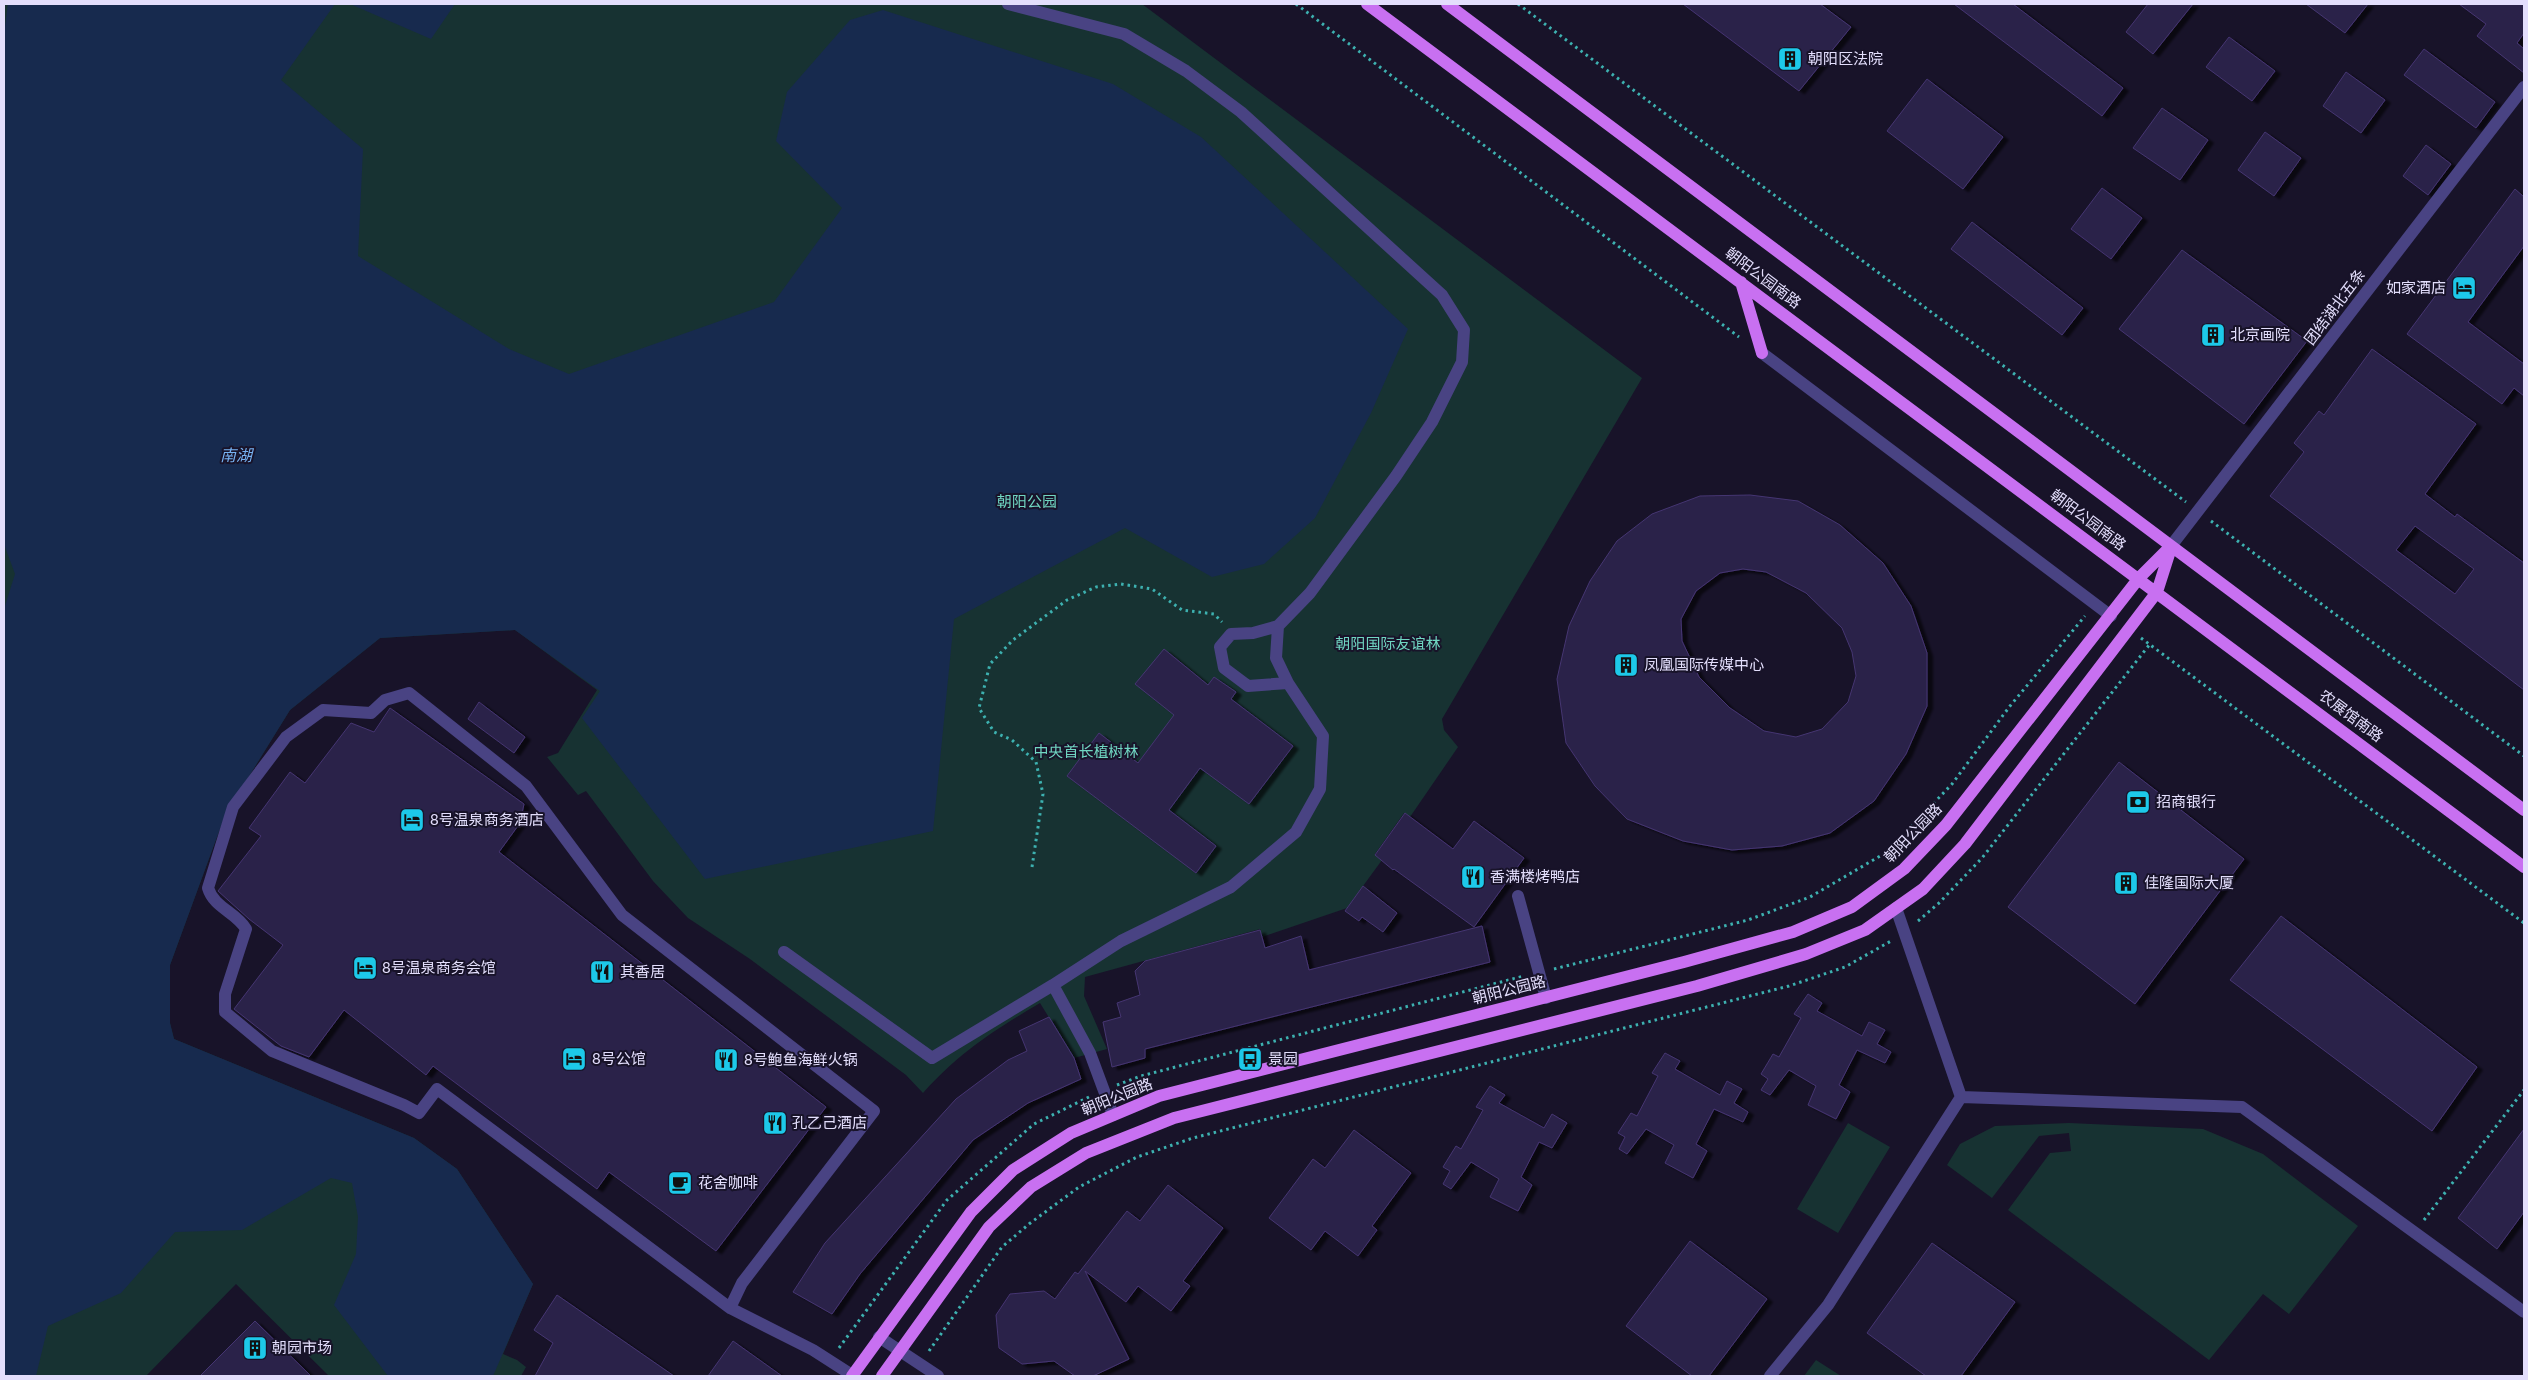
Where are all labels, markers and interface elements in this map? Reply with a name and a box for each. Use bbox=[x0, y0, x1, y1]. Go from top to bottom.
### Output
building icon: 朝阳区法院 bbox=[1777, 46, 1803, 72]
place label: 朝阳区法院 bbox=[1808, 49, 1883, 67]
street label: 朝阳公园南路 bbox=[1722, 243, 1805, 311]
street label: 团结湖北五条 bbox=[2300, 265, 2368, 348]
hotel icon: 如家酒店 bbox=[2451, 275, 2477, 301]
place label: 如家酒店 bbox=[2386, 278, 2446, 296]
building icon: 北京画院 bbox=[2200, 322, 2226, 348]
place label: 北京画院 bbox=[2230, 325, 2290, 343]
water label: 南湖 bbox=[220, 445, 255, 464]
street label: 朝阳公园南路 bbox=[2047, 485, 2130, 553]
park label: 朝阳公园 bbox=[997, 492, 1057, 510]
park label: 朝阳国际友谊林 bbox=[1335, 634, 1441, 652]
building icon: 凤凰国际传媒中心 bbox=[1613, 652, 1639, 678]
place label: 凤凰国际传媒中心 bbox=[1644, 655, 1764, 673]
street label: 农展馆南路 bbox=[2316, 685, 2387, 745]
park label: 中央首长植树林 bbox=[1033, 742, 1139, 760]
bank icon: 招商银行 bbox=[2125, 789, 2151, 815]
place label: 招商银行 bbox=[2156, 792, 2216, 810]
street label: 朝阳公园路 bbox=[1880, 799, 1945, 866]
hotel icon: 8号温泉商务酒店 bbox=[399, 807, 425, 833]
place label: 8号温泉商务酒店 bbox=[430, 810, 544, 828]
restaurant icon: 香满楼烤鸭店 bbox=[1460, 864, 1486, 890]
place label: 香满楼烤鸭店 bbox=[1490, 867, 1580, 885]
building icon: 佳隆国际大厦 bbox=[2113, 870, 2139, 896]
place label: 佳隆国际大厦 bbox=[2144, 873, 2234, 891]
hotel icon: 8号温泉商务会馆 bbox=[352, 955, 378, 981]
place label: 8号温泉商务会馆 bbox=[382, 958, 496, 976]
restaurant icon: 其香居 bbox=[589, 959, 615, 985]
place label: 其香居 bbox=[620, 962, 665, 980]
street label: 朝阳公园路 bbox=[1470, 971, 1547, 1007]
hotel icon: 8号公馆 bbox=[561, 1046, 587, 1072]
bus stop icon: 景园 bbox=[1237, 1046, 1263, 1072]
restaurant icon: 8号鲍鱼海鲜火锅 bbox=[713, 1047, 739, 1073]
place label: 8号公馆 bbox=[592, 1049, 646, 1067]
place label: 景园 bbox=[1268, 1049, 1298, 1067]
place label: 8号鲍鱼海鲜火锅 bbox=[744, 1050, 858, 1068]
street label: 朝阳公园路 bbox=[1078, 1074, 1155, 1118]
restaurant icon: 孔乙己酒店 bbox=[762, 1110, 788, 1136]
place label: 孔乙己酒店 bbox=[792, 1113, 867, 1131]
cafe icon: 花舍咖啡 bbox=[667, 1170, 693, 1196]
place label: 花舍咖啡 bbox=[698, 1173, 758, 1191]
building icon: 朝园市场 bbox=[242, 1335, 268, 1361]
place label: 朝园市场 bbox=[272, 1338, 332, 1356]

